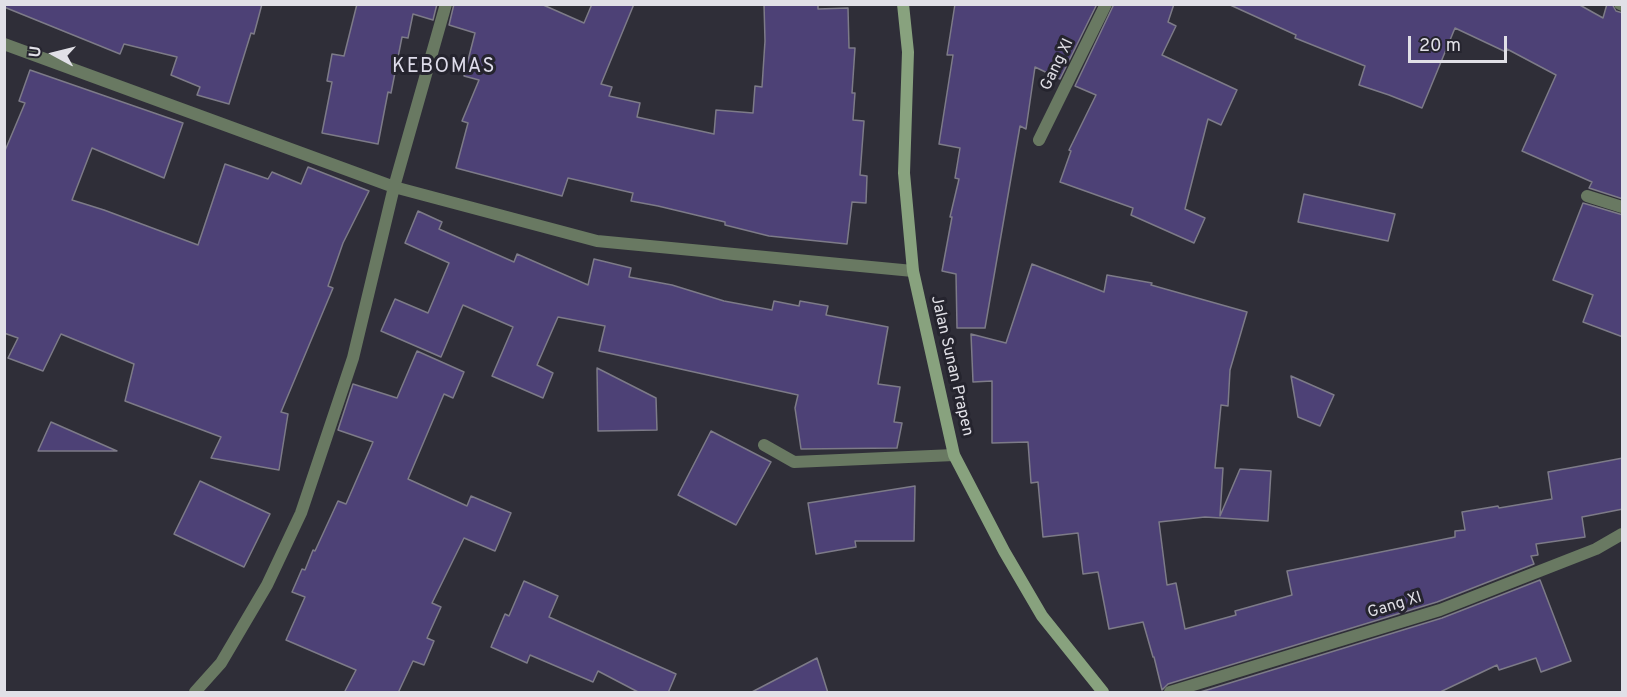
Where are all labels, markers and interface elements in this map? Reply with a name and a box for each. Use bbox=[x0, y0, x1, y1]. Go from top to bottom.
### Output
north arrow bbox=[24, 24, 84, 84]
scale bar bbox=[1411, 24, 1510, 62]
text: 20 m bbox=[1419, 35, 1461, 58]
street label: Gang XI bbox=[1037, 36, 1079, 94]
text: U bbox=[26, 45, 47, 59]
district label: KEBOMAS bbox=[392, 56, 496, 80]
street label: Jalan Sunan Prapen bbox=[925, 294, 977, 438]
street label: Gang XI bbox=[1366, 589, 1424, 623]

